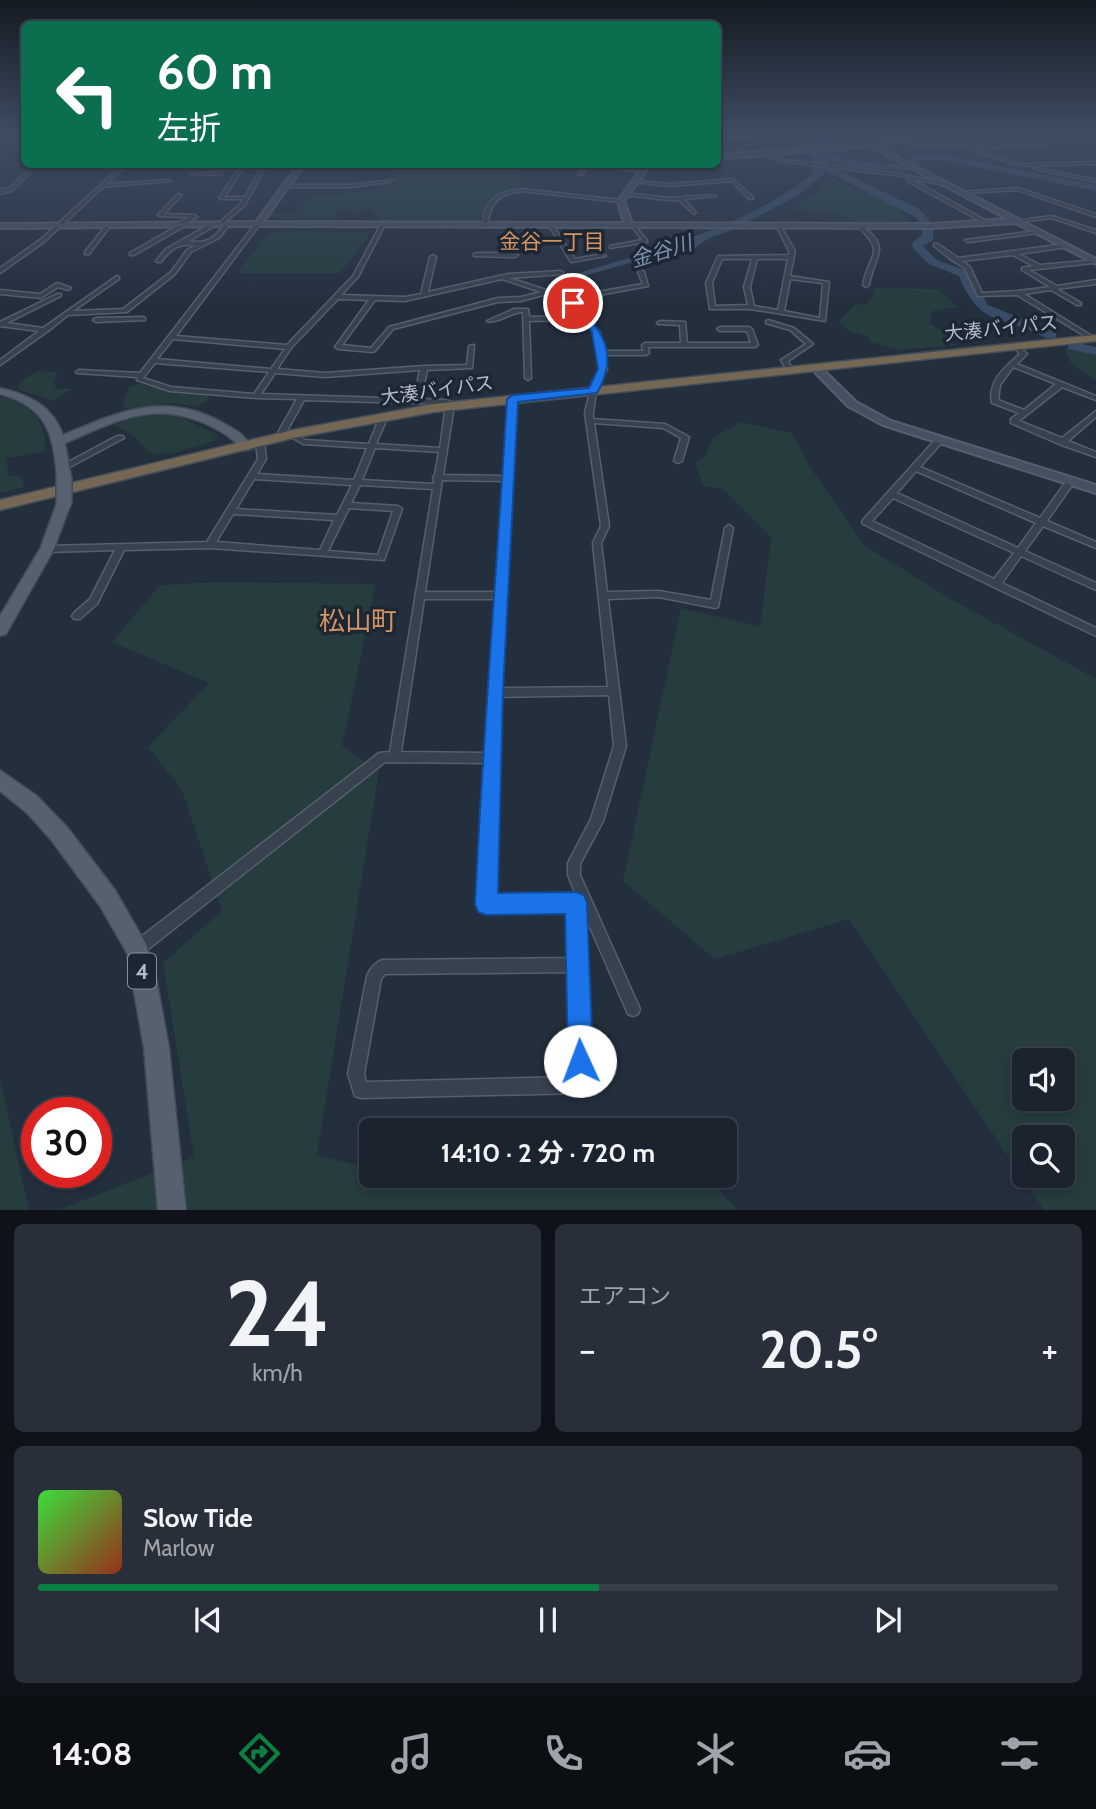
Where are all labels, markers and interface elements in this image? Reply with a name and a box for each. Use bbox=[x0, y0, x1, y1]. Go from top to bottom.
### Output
text: 60 m bbox=[157, 42, 273, 101]
icon: left bbox=[42, 49, 133, 140]
text: 左折 bbox=[157, 108, 221, 147]
district label: 金谷一丁目 bbox=[500, 229, 605, 254]
water label: 金谷川 bbox=[627, 229, 697, 272]
pin bbox=[543, 273, 603, 333]
icon: arrive bbox=[554, 284, 592, 322]
street label: 大湊バイパス bbox=[943, 311, 1059, 345]
street label: 大湊バイパス bbox=[379, 371, 495, 409]
district label: 松山町 bbox=[319, 605, 397, 637]
road number: 4 bbox=[128, 954, 156, 988]
position arrow bbox=[543, 1024, 617, 1098]
map controls bbox=[1012, 1048, 1075, 1188]
button: sound bbox=[1012, 1048, 1075, 1111]
speed limit sign: 30 bbox=[21, 1097, 112, 1188]
button: search bbox=[1012, 1125, 1075, 1188]
text: 14:10 · 2 分 · 720 m bbox=[441, 1137, 655, 1169]
text: 24 bbox=[225, 1258, 330, 1369]
text: エアコン bbox=[579, 1282, 671, 1310]
text: 20.5° bbox=[759, 1318, 878, 1381]
text: − bbox=[579, 1326, 596, 1373]
text: + bbox=[1041, 1326, 1058, 1373]
text: km/h bbox=[252, 1359, 303, 1387]
text: Slow Tide bbox=[143, 1502, 253, 1534]
text: Marlow bbox=[143, 1534, 214, 1562]
icon: previous bbox=[189, 1601, 227, 1639]
icon: pause bbox=[529, 1601, 567, 1639]
icon: next bbox=[869, 1601, 907, 1639]
icon: directions bbox=[235, 1729, 284, 1778]
icon: music bbox=[387, 1729, 436, 1778]
icon: phone bbox=[539, 1729, 588, 1778]
icon: climate bbox=[691, 1729, 740, 1778]
icon: car bbox=[843, 1729, 892, 1778]
icon: filters bbox=[995, 1729, 1044, 1778]
text: 14:08 bbox=[52, 1734, 132, 1773]

